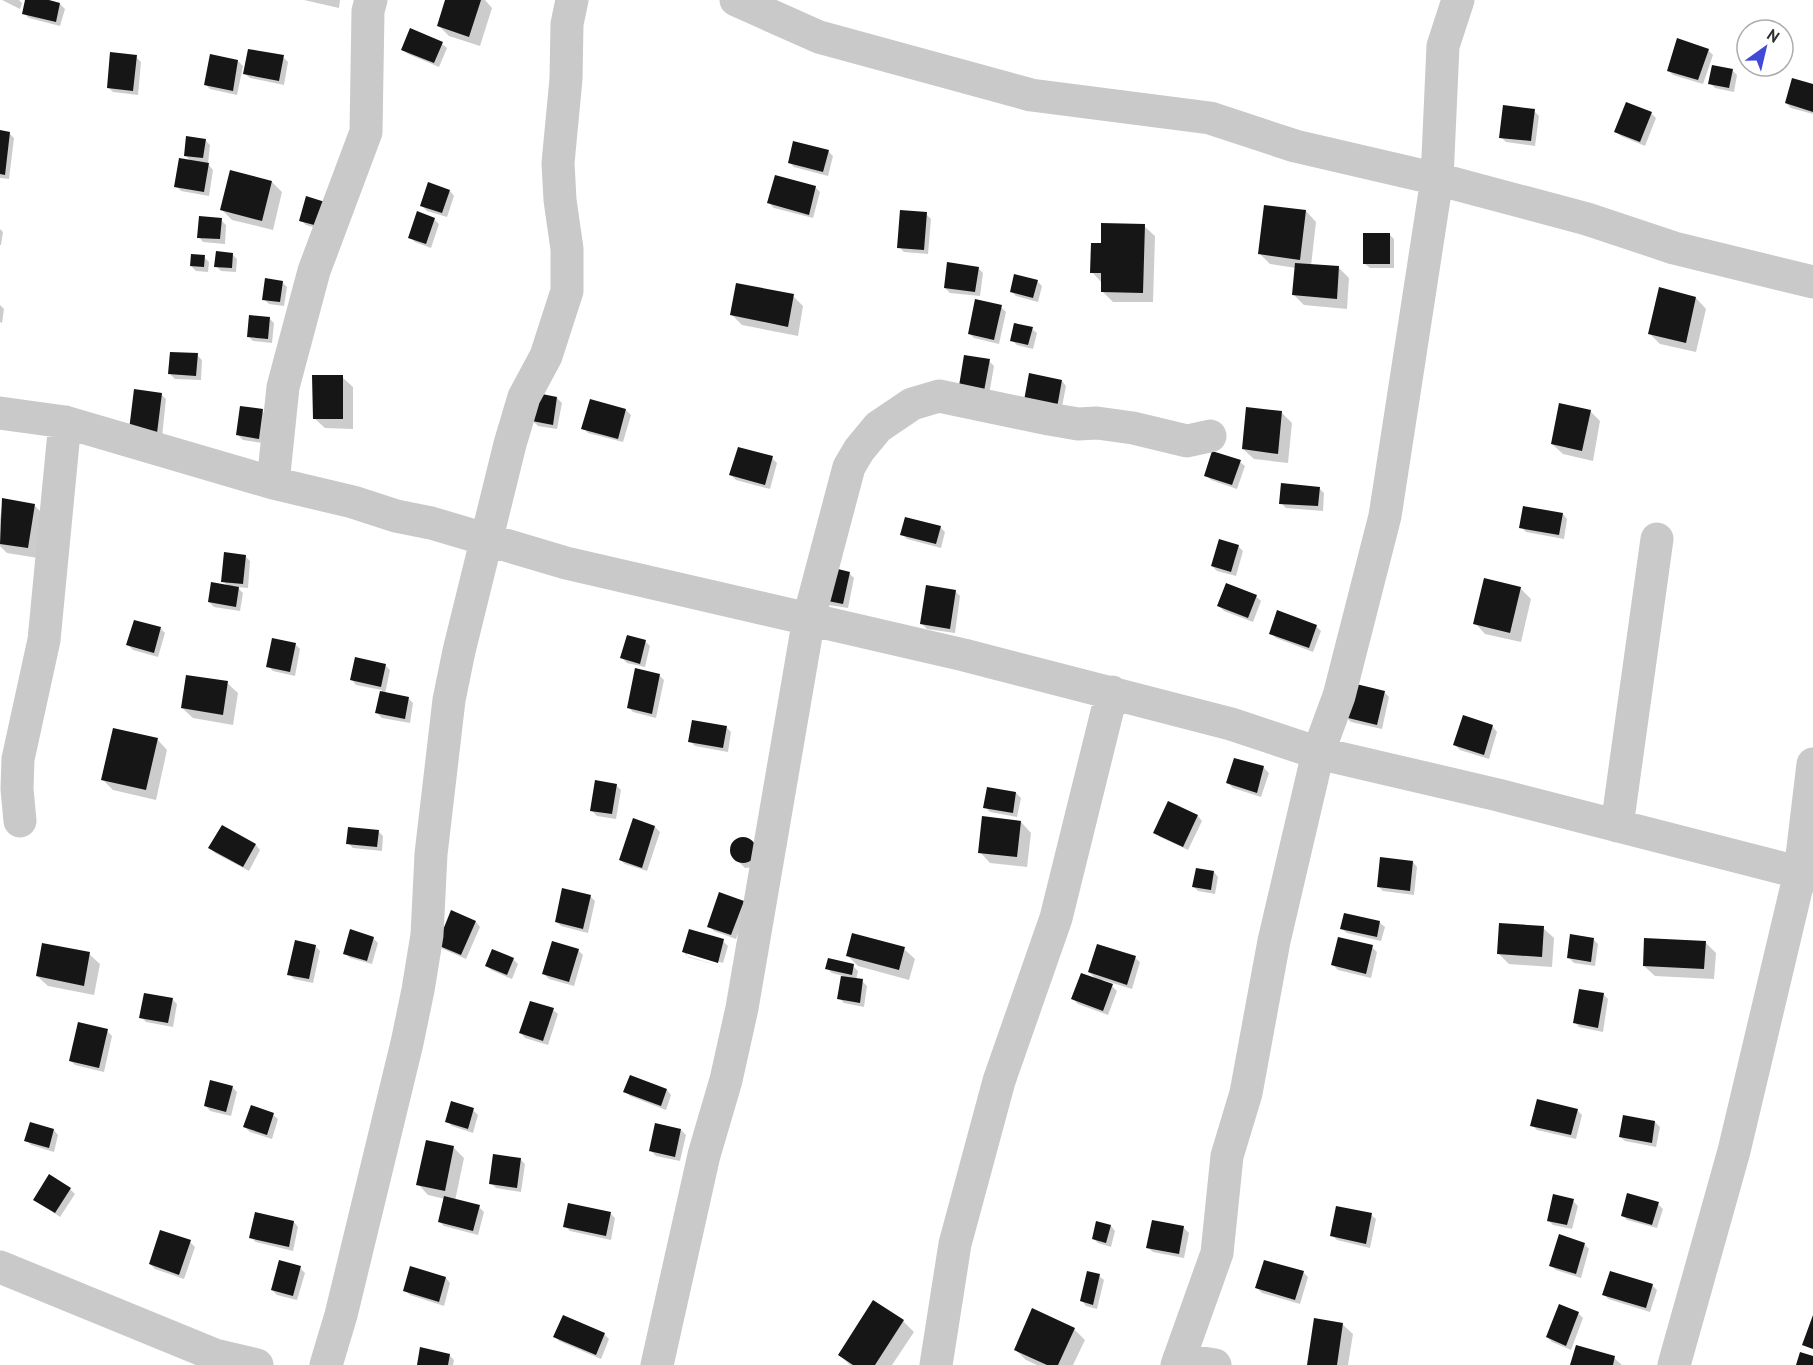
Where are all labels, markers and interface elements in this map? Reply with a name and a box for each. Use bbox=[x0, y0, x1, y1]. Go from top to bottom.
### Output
north arrow bbox=[1735, 18, 1795, 78]
text: N bbox=[1763, 24, 1783, 47]

